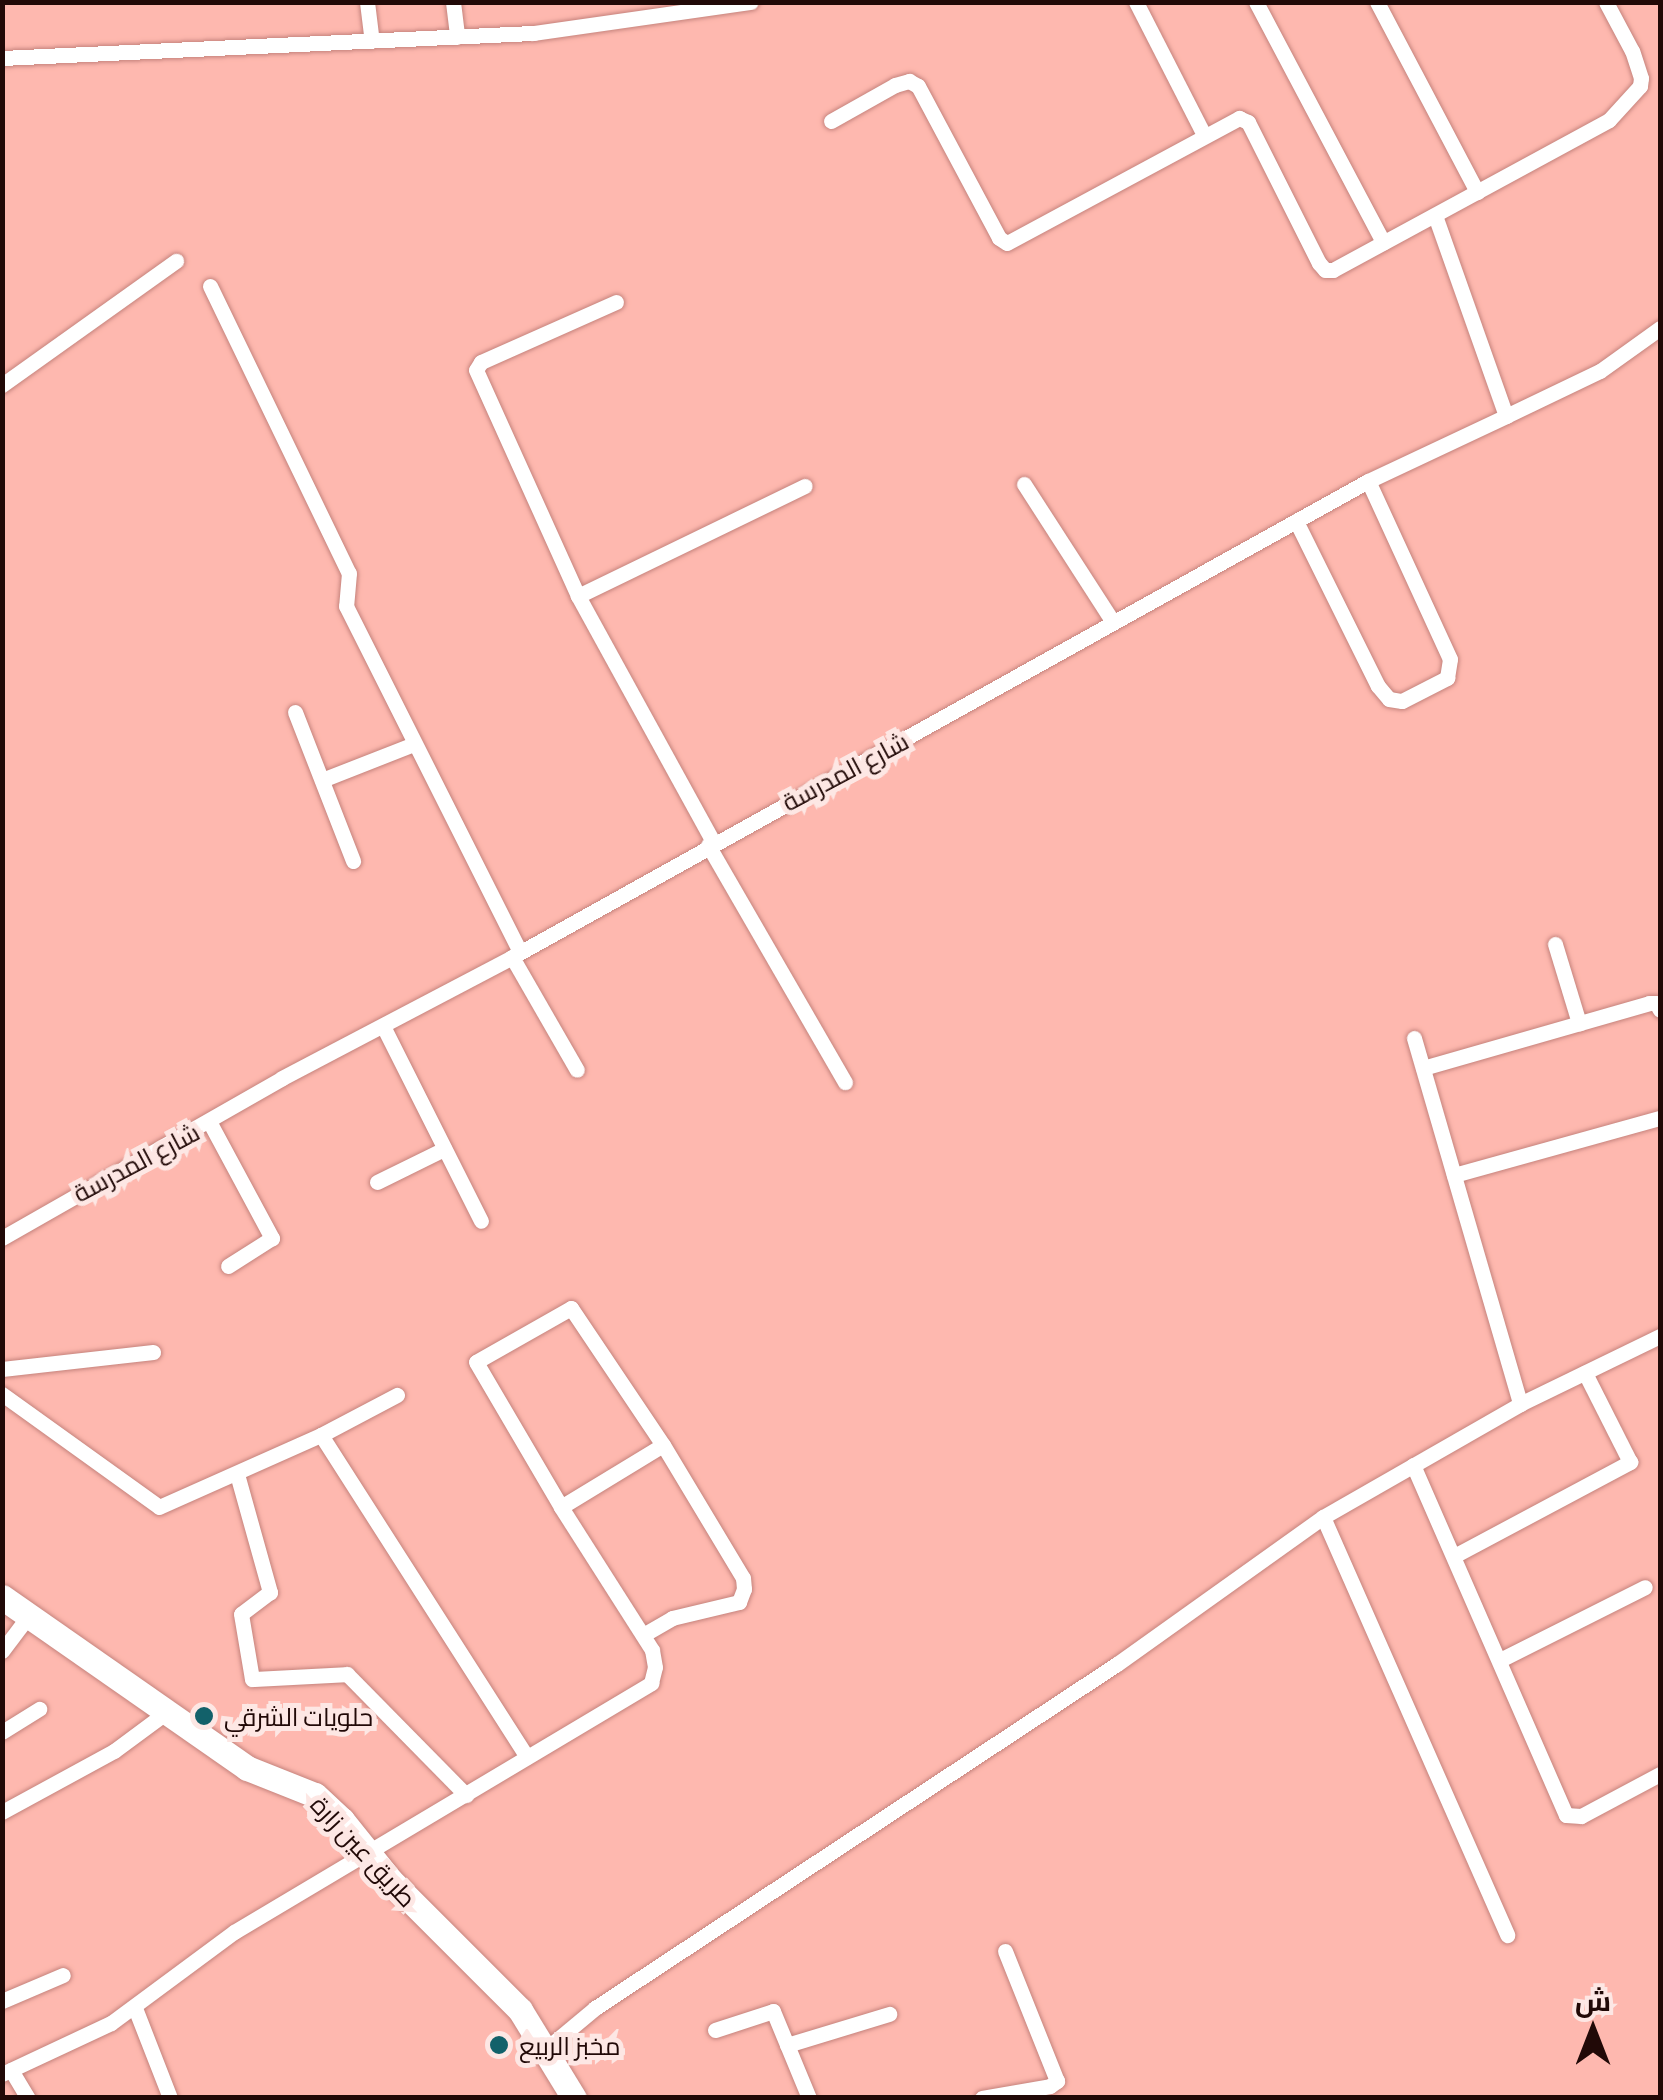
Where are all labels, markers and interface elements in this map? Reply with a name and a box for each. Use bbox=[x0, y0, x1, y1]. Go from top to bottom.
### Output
street label: شارع المدرسة bbox=[777, 725, 913, 817]
street label: شارع المدرسة bbox=[68, 1116, 204, 1208]
place label: حلويات الشرقي bbox=[224, 1701, 373, 1731]
marker: حلويات الشرقي bbox=[193, 1705, 215, 1727]
street label: طريق عين زارة bbox=[305, 1789, 423, 1913]
north arrow bbox=[1543, 1980, 1643, 2080]
text: ش bbox=[1575, 1983, 1611, 2017]
place label: مخبز الربيع bbox=[519, 2030, 621, 2060]
marker: مخبز الربيع bbox=[488, 2034, 510, 2056]

